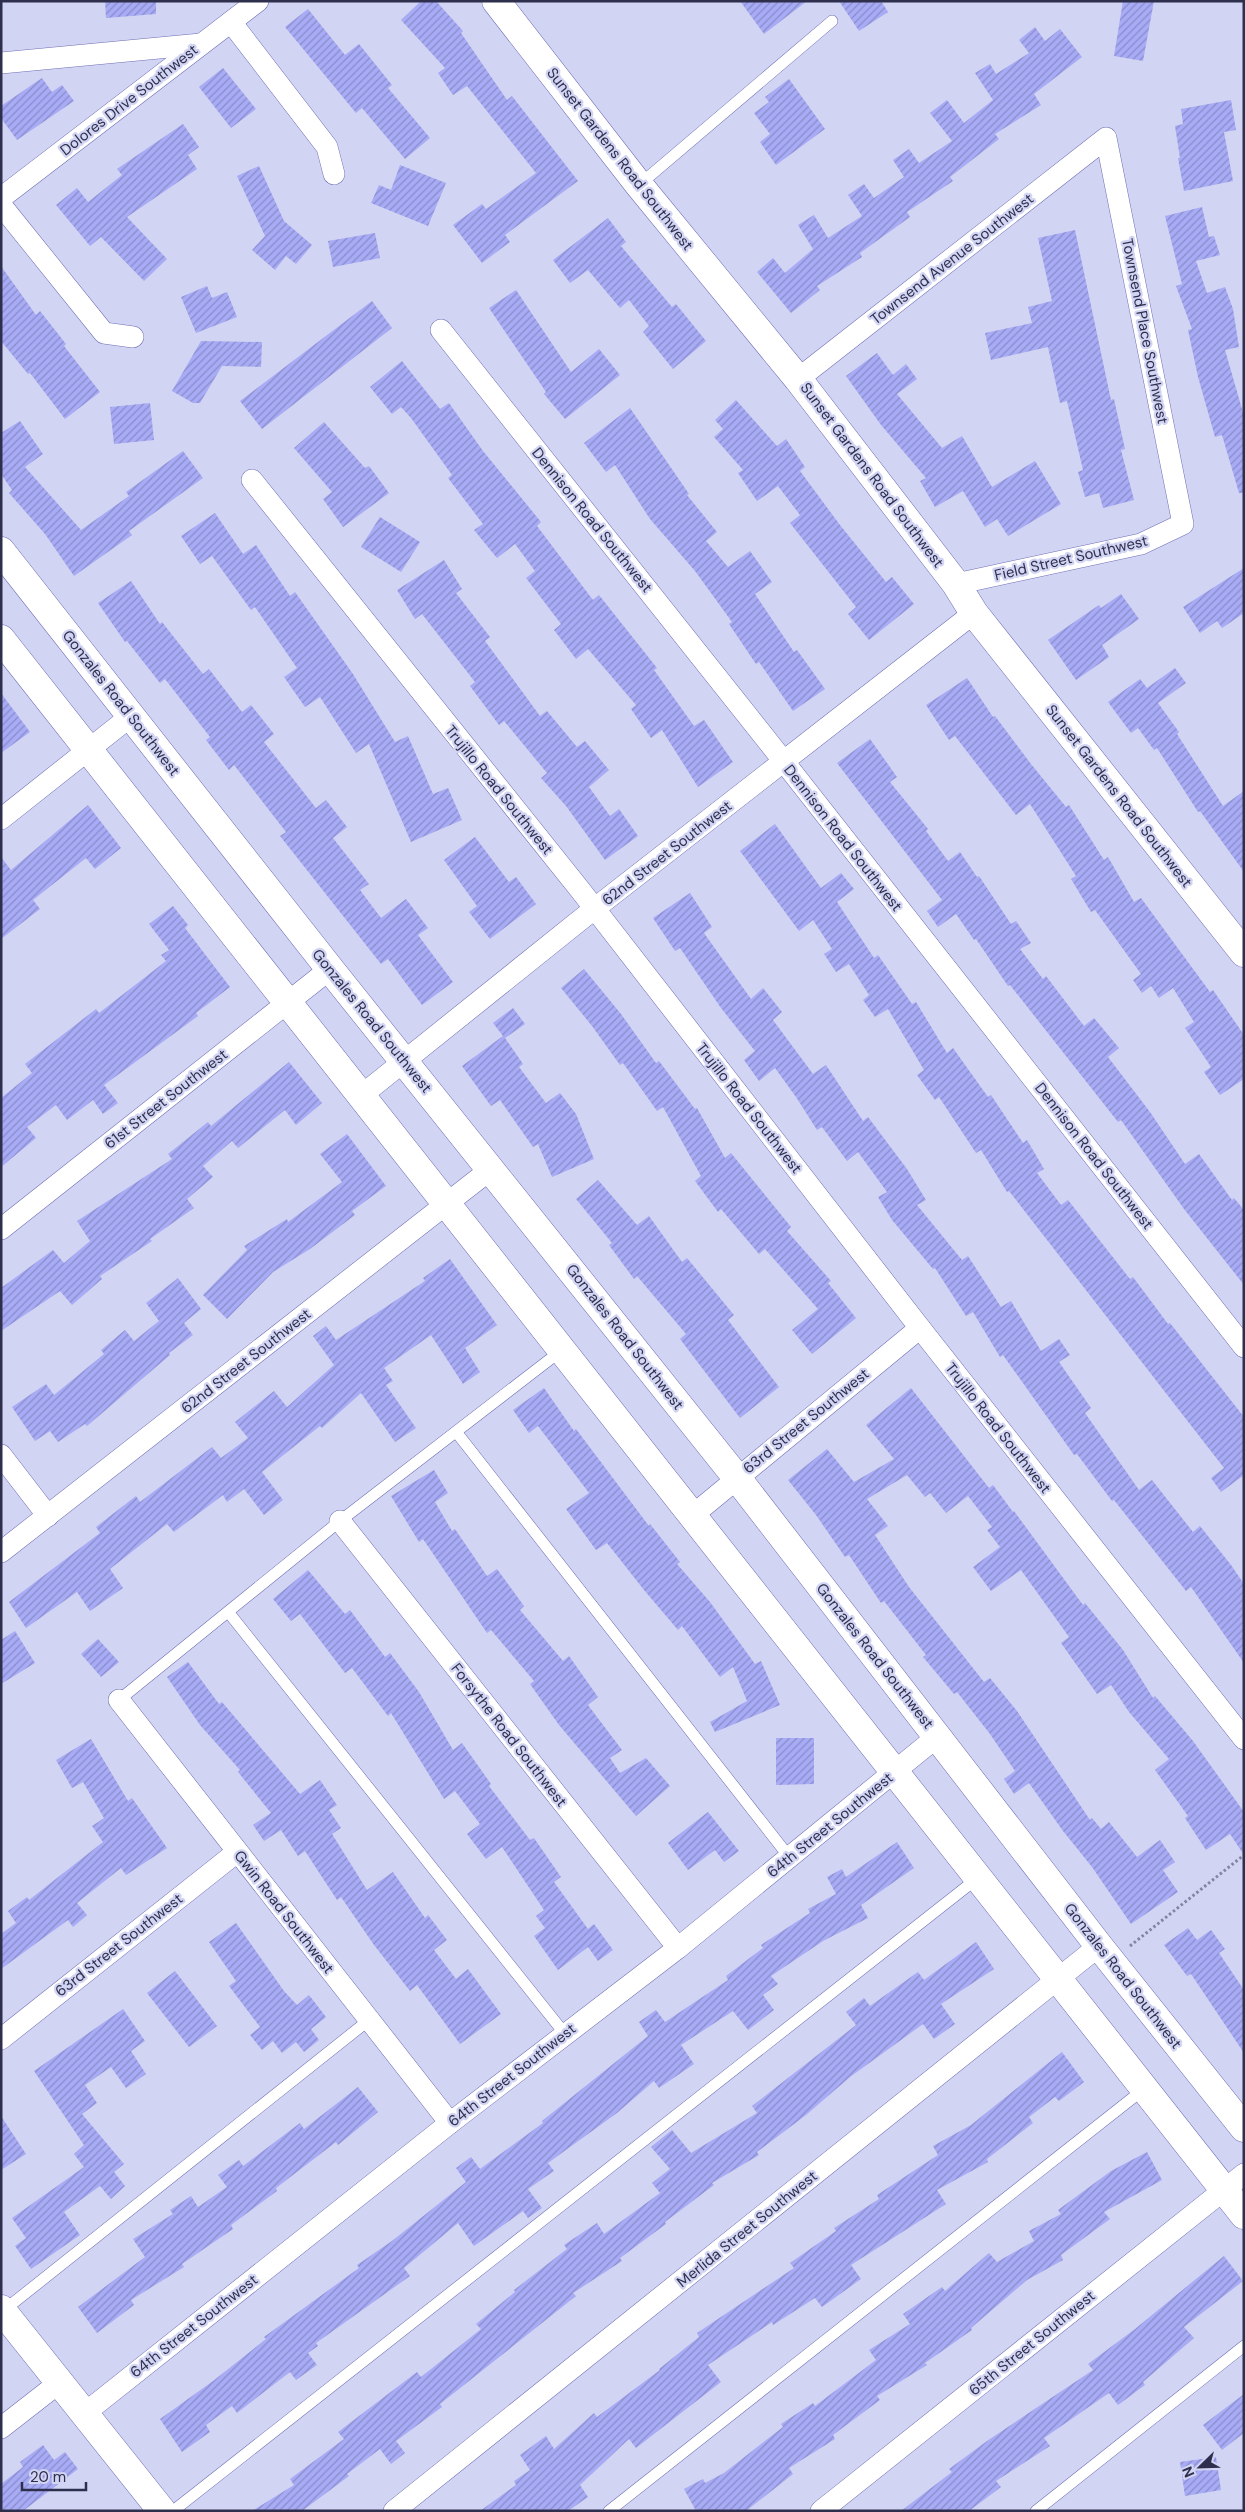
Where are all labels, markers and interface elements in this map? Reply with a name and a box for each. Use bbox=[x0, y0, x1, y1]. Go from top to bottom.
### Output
street label: Dolores Drive Southwest bbox=[56, 40, 202, 160]
street label: Sunset Gardens Road Southwest bbox=[542, 63, 698, 255]
street label: Townsend Avenue Southwest bbox=[866, 189, 1038, 329]
street label: Townsend Place Southwest bbox=[1117, 237, 1173, 426]
street label: Sunset Gardens Road Southwest bbox=[796, 378, 948, 572]
street label: Dennison Road Southwest bbox=[527, 443, 657, 597]
street label: Field Street Southwest bbox=[992, 531, 1150, 585]
street label: Gonzales Road Southwest bbox=[58, 626, 184, 780]
street label: Sunset Gardens Road Southwest bbox=[1041, 700, 1197, 892]
street label: Trujillo Road Southwest bbox=[441, 721, 557, 859]
street label: Dennison Road Southwest bbox=[779, 761, 907, 916]
street label: 62nd Street Southwest bbox=[598, 796, 736, 910]
street label: Gonzales Road Southwest bbox=[308, 945, 436, 1097]
street label: Trujillo Road Southwest bbox=[692, 1038, 806, 1178]
street label: 61st Street Southwest bbox=[100, 1045, 232, 1153]
street label: Dennison Road Southwest bbox=[1030, 1079, 1158, 1234]
street label: Gonzales Road Southwest bbox=[562, 1260, 688, 1414]
street label: 62nd Street Southwest bbox=[177, 1304, 315, 1418]
street label: Trujillo Road Southwest bbox=[941, 1358, 1055, 1498]
street label: 63rd Street Southwest bbox=[739, 1364, 873, 1478]
street label: Gonzales Road Southwest bbox=[812, 1579, 938, 1733]
street label: Forsythe Road Southwest bbox=[447, 1659, 571, 1811]
street label: 64th Street Southwest bbox=[763, 1768, 897, 1882]
street label: Gwin Road Southwest bbox=[230, 1846, 339, 1978]
street label: 63rd Street Southwest bbox=[51, 1889, 187, 2001]
street label: Gonzales Road Southwest bbox=[1060, 1899, 1186, 2053]
street label: 64th Street Southwest bbox=[444, 2019, 580, 2131]
street label: Merlida Street Southwest bbox=[673, 2166, 821, 2292]
street label: 64th Street Southwest bbox=[126, 2270, 262, 2382]
street label: 65th Street Southwest bbox=[965, 2286, 1099, 2400]
north arrow bbox=[1175, 2442, 1225, 2492]
scale bar bbox=[22, 2460, 86, 2492]
text: N bbox=[1178, 2464, 1198, 2480]
text: 20 m bbox=[30, 2467, 66, 2487]

